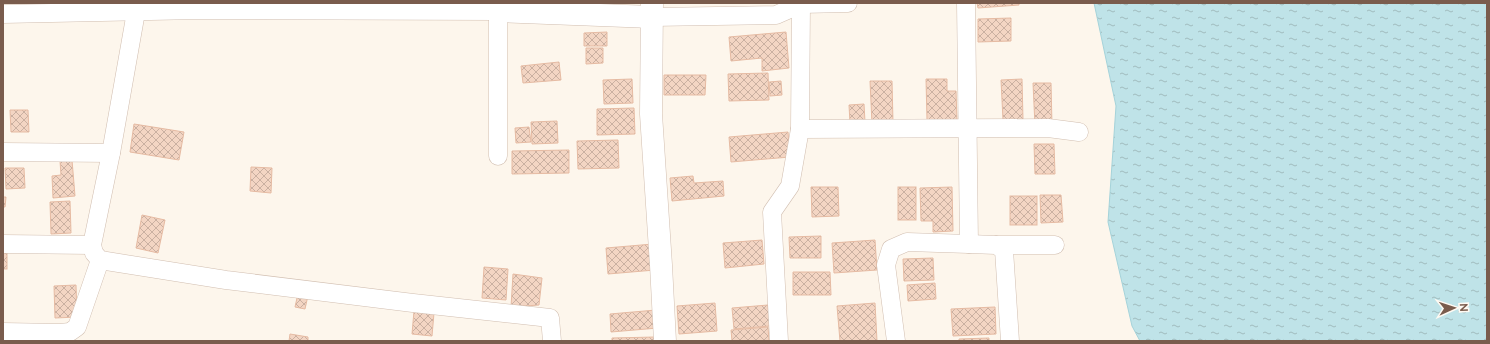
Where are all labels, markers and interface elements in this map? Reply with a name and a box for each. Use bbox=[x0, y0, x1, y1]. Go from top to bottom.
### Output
north arrow bbox=[1434, 288, 1474, 328]
text: N bbox=[1457, 303, 1470, 312]

